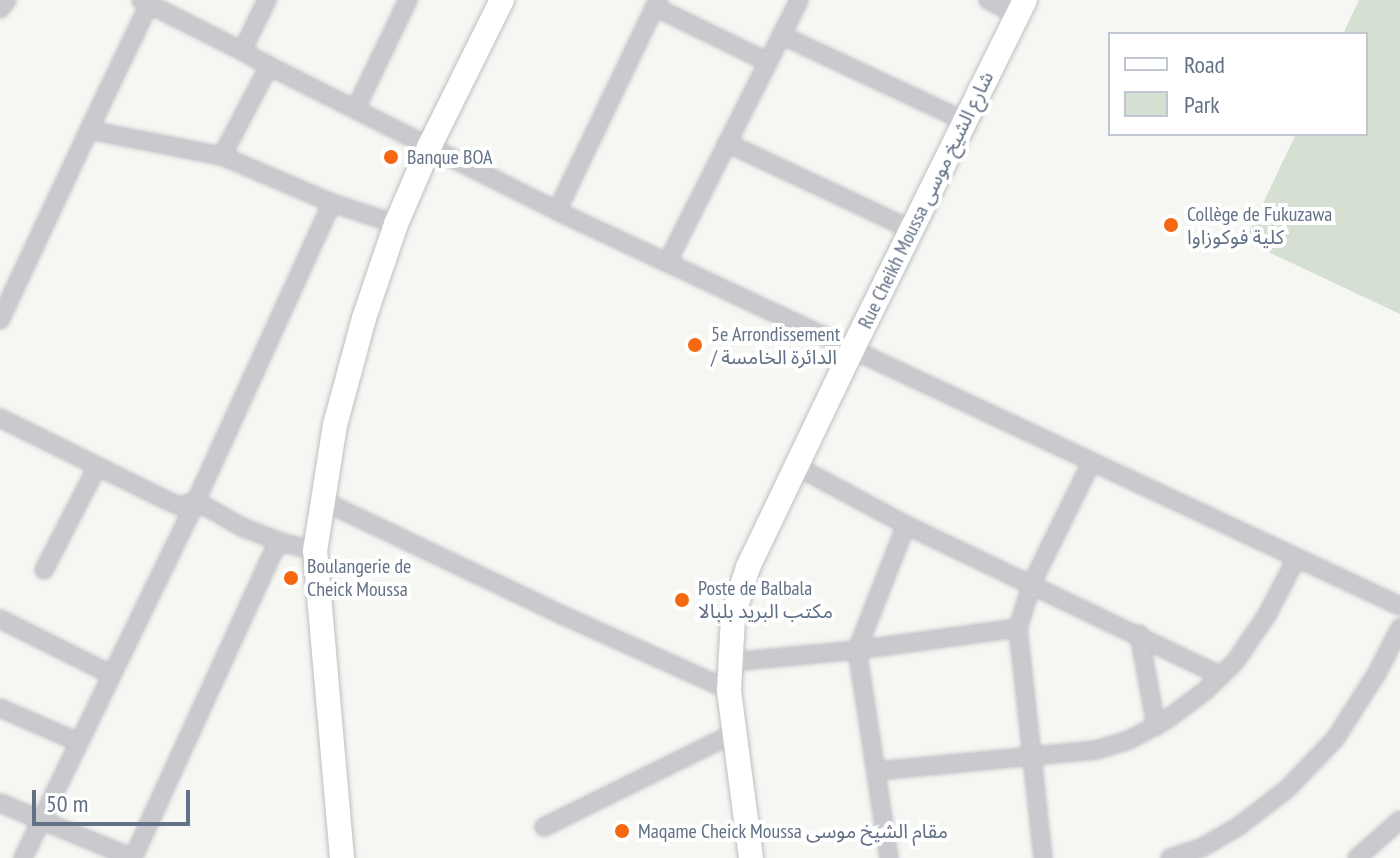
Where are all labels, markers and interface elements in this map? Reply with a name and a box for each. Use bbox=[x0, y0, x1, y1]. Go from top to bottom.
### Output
legend bbox=[1108, 32, 1368, 136]
text: Road bbox=[1184, 49, 1225, 80]
street label: Rue Cheikh Moussa شارع الشيخ موسى bbox=[853, 67, 999, 333]
text: Park bbox=[1184, 89, 1220, 120]
place label: Banque BOA bbox=[407, 145, 492, 169]
marker: Banque BOA bbox=[382, 148, 400, 166]
place label: Collège de Fukuzawa كلية فوكوزاوا bbox=[1187, 202, 1332, 249]
marker: Collège de Fukuzawa كلية فوكوزاوا bbox=[1162, 216, 1180, 234]
place label: 5e Arrondissement / الدائرة الخامسة bbox=[711, 322, 841, 369]
marker: 5e Arrondissement / الدائرة الخامسة bbox=[686, 336, 704, 354]
place label: Boulangerie de Cheick Moussa bbox=[307, 554, 411, 601]
marker: Boulangerie de Cheick Moussa bbox=[282, 569, 300, 587]
place label: Poste de Balbala مكتب البريد بلبالا bbox=[698, 576, 833, 623]
marker: Poste de Balbala مكتب البريد بلبالا bbox=[673, 591, 691, 609]
scale bar bbox=[36, 774, 194, 824]
text: 50 m bbox=[46, 788, 88, 819]
place label: Maqame Cheick Moussa مقام الشيخ موسى bbox=[638, 819, 949, 843]
marker: Maqame Cheick Moussa مقام الشيخ موسى bbox=[613, 822, 631, 840]

